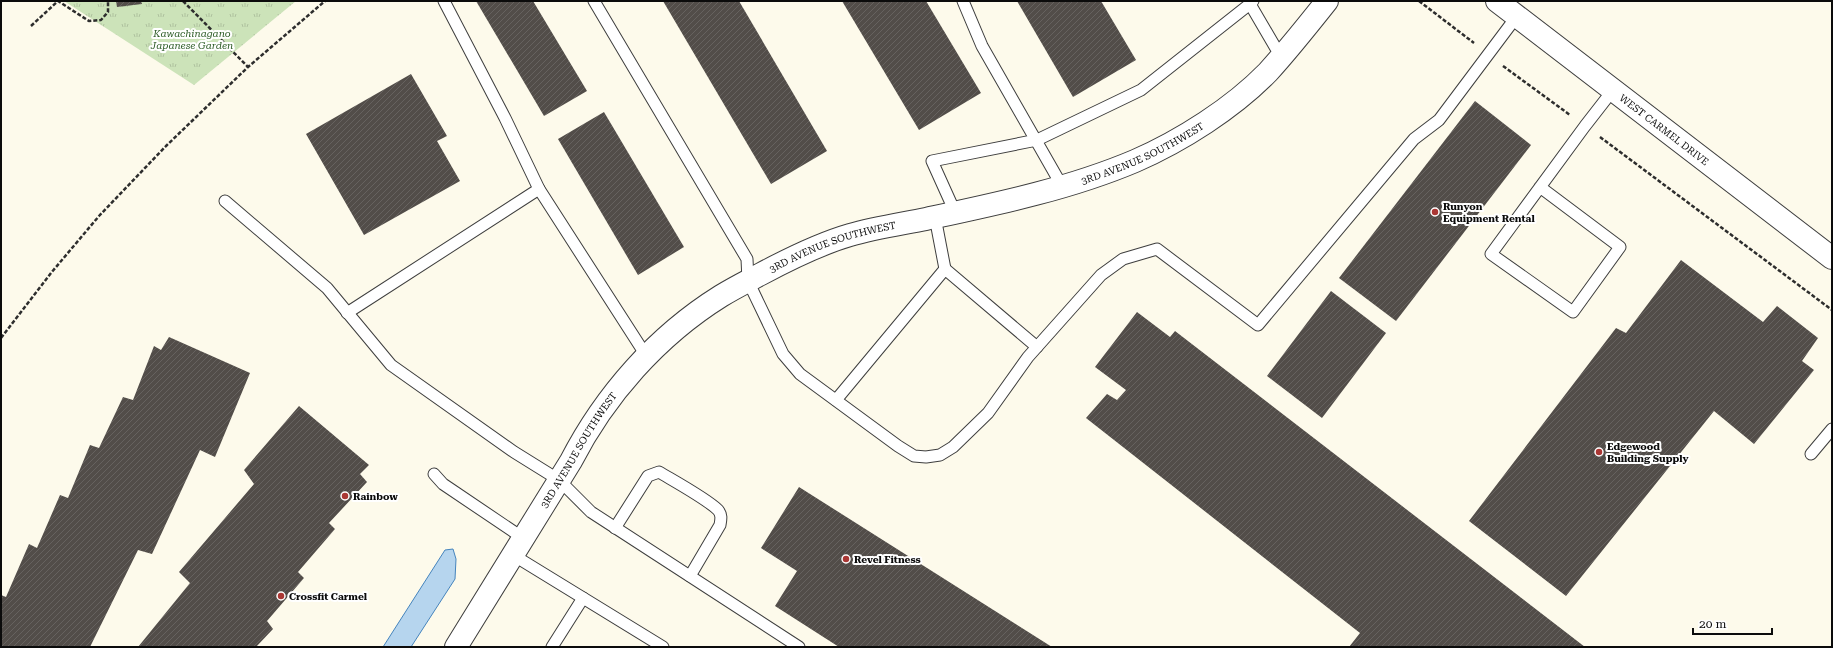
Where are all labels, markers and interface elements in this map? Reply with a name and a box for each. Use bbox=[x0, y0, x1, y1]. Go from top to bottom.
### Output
park label: Kawachinagano Japanese Garden bbox=[150, 28, 233, 51]
street label: WEST CARMEL DRIVE bbox=[1618, 92, 1711, 167]
street label: 3RD AVENUE SOUTHWEST bbox=[1080, 120, 1206, 186]
place label: Runyon Equipment Rental bbox=[1443, 201, 1535, 224]
marker: Runyon Equipment Rental bbox=[1430, 207, 1440, 217]
street label: 3RD AVENUE SOUTHWEST bbox=[767, 219, 897, 274]
street label: 3RD AVENUE SOUTHWEST bbox=[538, 390, 619, 510]
place label: Edgewood Building Supply bbox=[1607, 441, 1689, 464]
marker: Edgewood Building Supply bbox=[1594, 447, 1604, 457]
marker: Rainbow bbox=[340, 491, 350, 501]
place label: Rainbow bbox=[353, 491, 398, 502]
marker: Revel Fitness bbox=[841, 554, 851, 564]
place label: Revel Fitness bbox=[854, 554, 921, 565]
marker: Crossfit Carmel bbox=[276, 591, 286, 601]
place label: Crossfit Carmel bbox=[289, 591, 368, 602]
scale bar bbox=[1693, 610, 1772, 636]
text: 20 m bbox=[1699, 617, 1726, 631]

